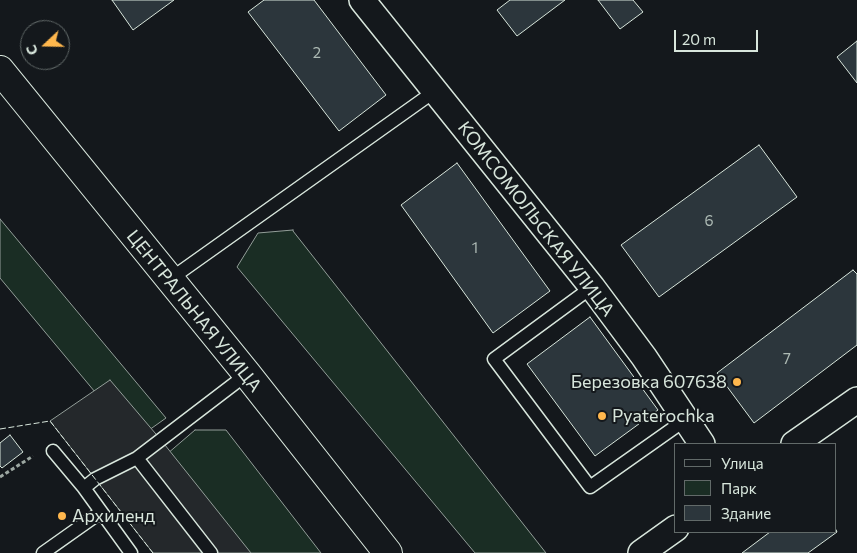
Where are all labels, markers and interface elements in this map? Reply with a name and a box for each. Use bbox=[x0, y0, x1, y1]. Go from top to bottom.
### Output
north arrow bbox=[20, 20, 70, 70]
scale bar bbox=[677, 20, 761, 52]
text: 20 m bbox=[682, 30, 716, 48]
text: С bbox=[22, 43, 41, 58]
house number: 2 bbox=[313, 44, 321, 62]
street label: КОМСОМОЛЬСКАЯ УЛИЦА bbox=[453, 117, 619, 321]
house number: 6 bbox=[704, 212, 714, 230]
street label: ЦЕНТРАЛЬНАЯ УЛИЦА bbox=[122, 226, 266, 396]
house number: 1 bbox=[472, 239, 478, 257]
house number: 7 bbox=[783, 350, 791, 368]
place label: Березовка 607638 bbox=[571, 371, 727, 393]
marker: Березовка 607638 bbox=[731, 376, 743, 388]
place label: Pyaterochka bbox=[612, 405, 715, 427]
marker: Pyaterochka bbox=[596, 410, 608, 422]
legend bbox=[674, 443, 837, 533]
text: Улица bbox=[721, 454, 763, 472]
text: Парк bbox=[721, 479, 757, 497]
text: Здание bbox=[721, 504, 771, 522]
place label: Архиленд bbox=[72, 505, 155, 527]
marker: Архиленд bbox=[56, 510, 68, 522]

